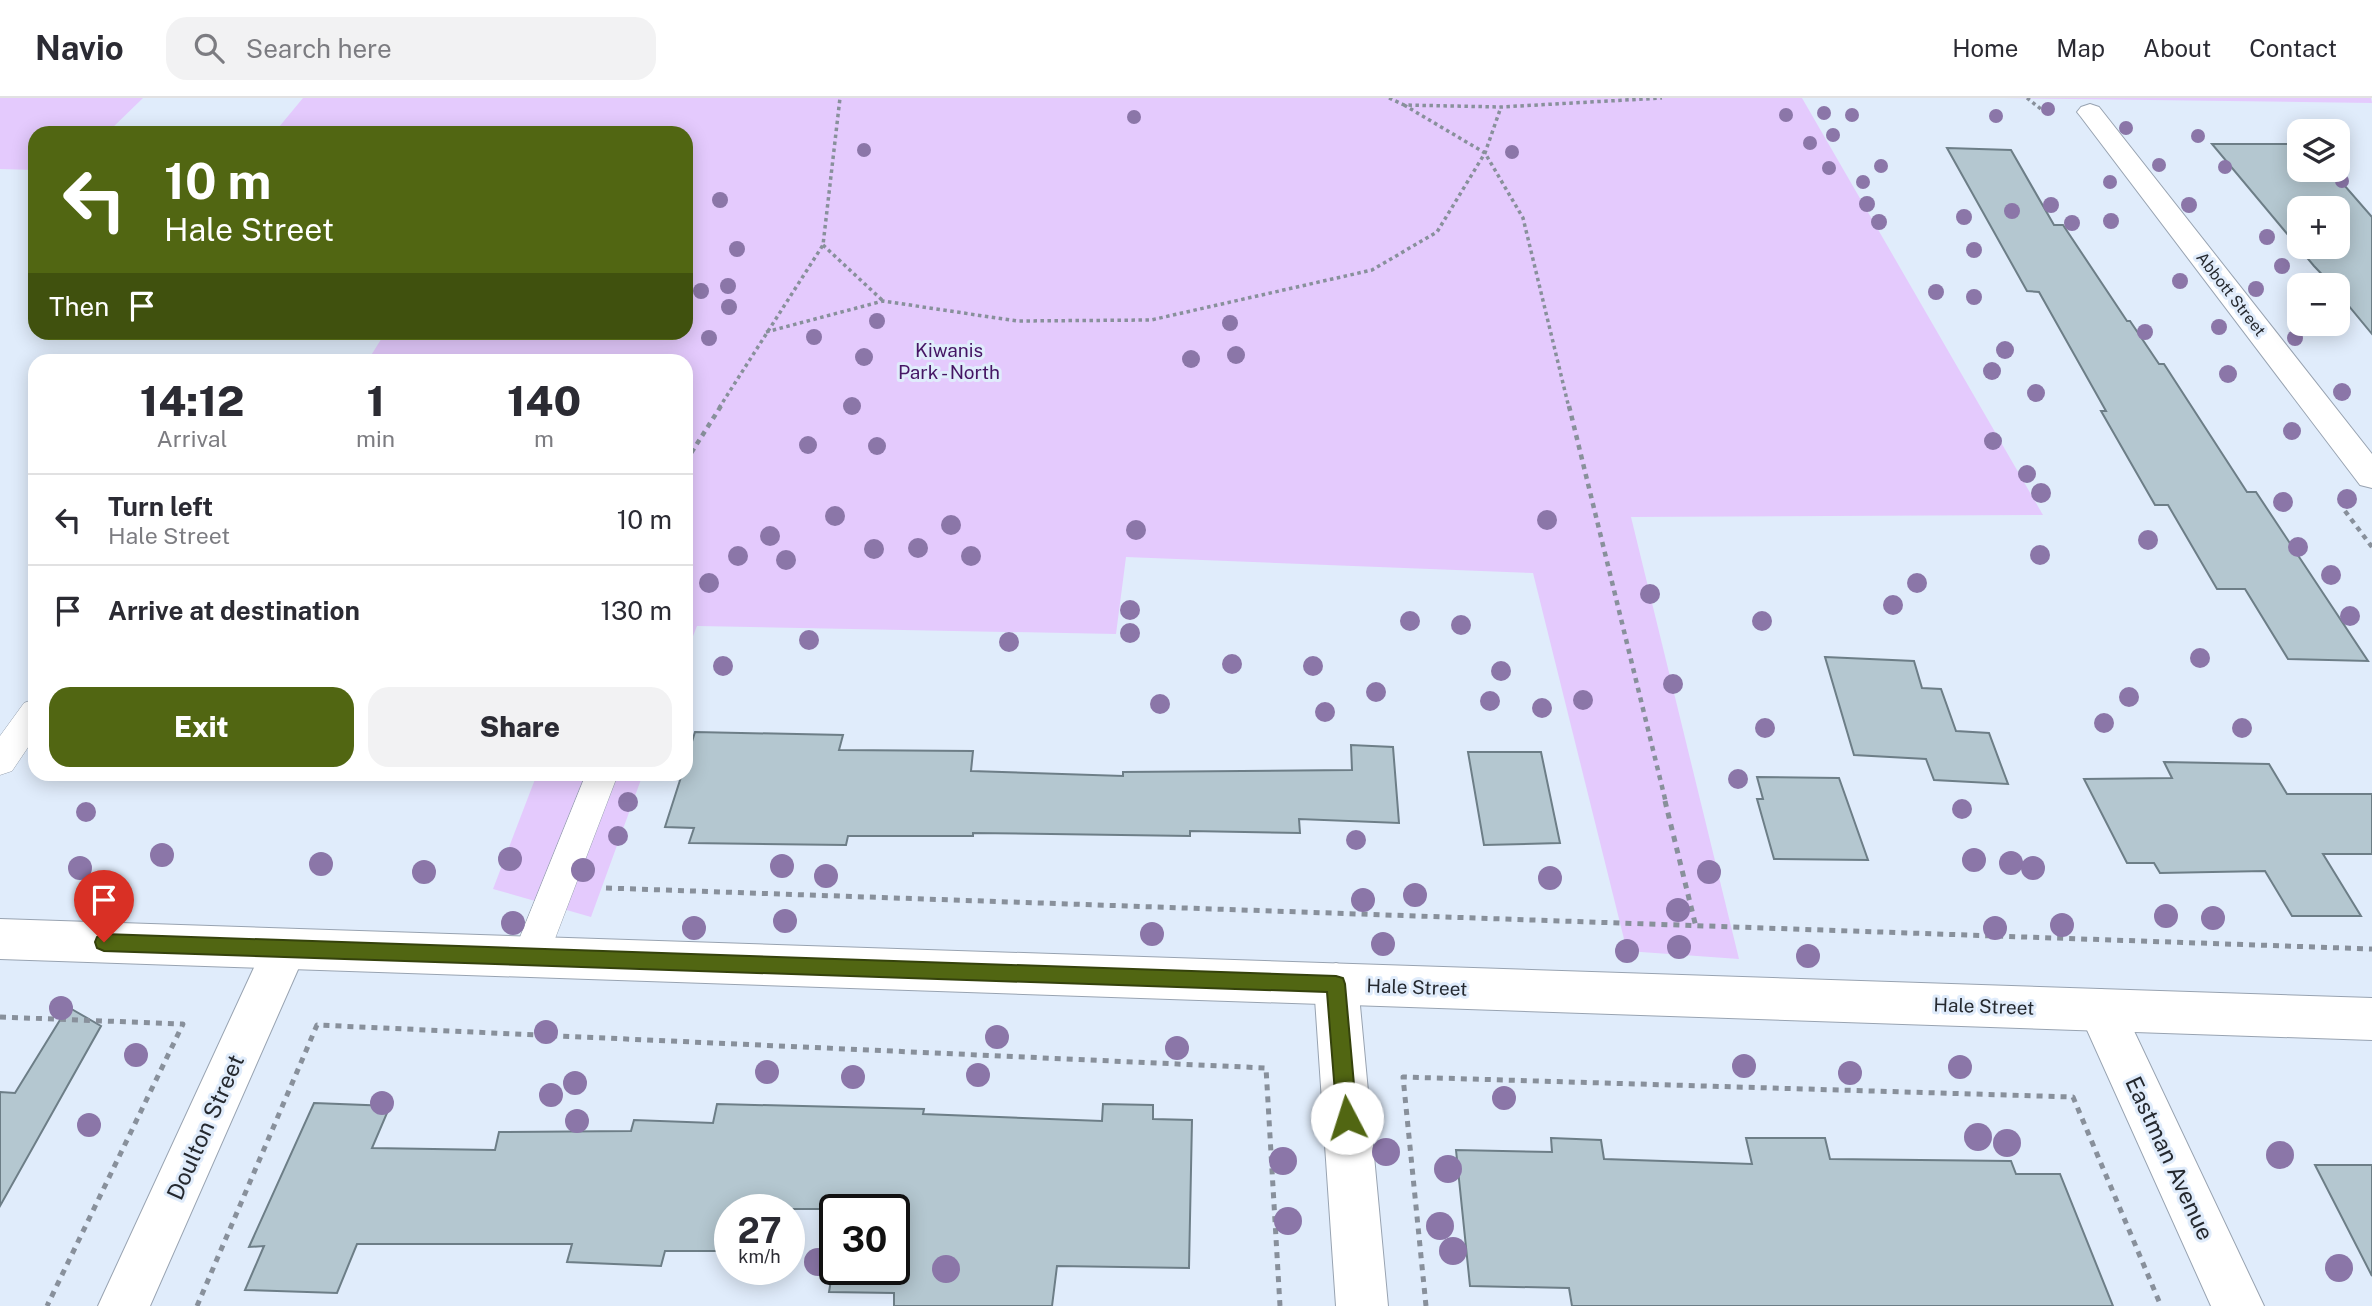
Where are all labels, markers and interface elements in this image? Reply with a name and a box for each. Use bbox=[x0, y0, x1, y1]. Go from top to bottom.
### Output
search box bbox=[166, 17, 656, 80]
text: Navio bbox=[35, 29, 124, 67]
icon: search bbox=[190, 29, 228, 67]
text: Search here bbox=[246, 33, 392, 64]
text: Home bbox=[1952, 34, 2018, 62]
text: Map bbox=[2056, 34, 2105, 62]
text: About bbox=[2143, 34, 2211, 62]
text: Contact bbox=[2249, 34, 2337, 62]
map controls bbox=[2287, 119, 2350, 336]
button: layers bbox=[2287, 119, 2350, 182]
text: 10 m bbox=[164, 152, 271, 210]
icon: left bbox=[49, 154, 140, 245]
button: + bbox=[2287, 196, 2350, 259]
text: Hale Street bbox=[164, 211, 334, 248]
street label: Abbott Street bbox=[2192, 248, 2270, 340]
button: − bbox=[2287, 273, 2350, 336]
icon: arrive bbox=[123, 287, 161, 325]
text: Then bbox=[49, 291, 109, 322]
park label: Kiwanis Park - North bbox=[898, 339, 1000, 383]
text: 14:12 bbox=[140, 376, 244, 425]
text: 1 bbox=[366, 376, 385, 425]
text: 140 bbox=[507, 376, 581, 425]
text: Arrival bbox=[157, 425, 228, 452]
text: min bbox=[356, 425, 395, 452]
text: m bbox=[534, 425, 554, 452]
text: Turn left bbox=[108, 491, 213, 522]
icon: left bbox=[49, 501, 87, 539]
text: 10 m bbox=[617, 504, 672, 535]
text: Hale Street bbox=[108, 522, 230, 549]
icon: arrive bbox=[49, 592, 87, 630]
text: Arrive at destination bbox=[108, 595, 360, 626]
text: 130 m bbox=[600, 595, 672, 626]
button: Exit bbox=[49, 687, 354, 767]
button: Share bbox=[368, 687, 672, 767]
pin bbox=[74, 870, 134, 942]
icon: arrive bbox=[85, 881, 123, 919]
street label: Hale Street bbox=[1366, 974, 1468, 1000]
street label: Hale Street bbox=[1933, 993, 2035, 1019]
street label: Doulton Street bbox=[161, 1050, 249, 1204]
street label: Eastman Avenue bbox=[2120, 1072, 2220, 1244]
position arrow bbox=[1310, 1081, 1384, 1155]
speed limit sign: 30 bbox=[819, 1194, 910, 1285]
text: 27 bbox=[737, 1210, 782, 1251]
text: km/h bbox=[738, 1246, 781, 1267]

